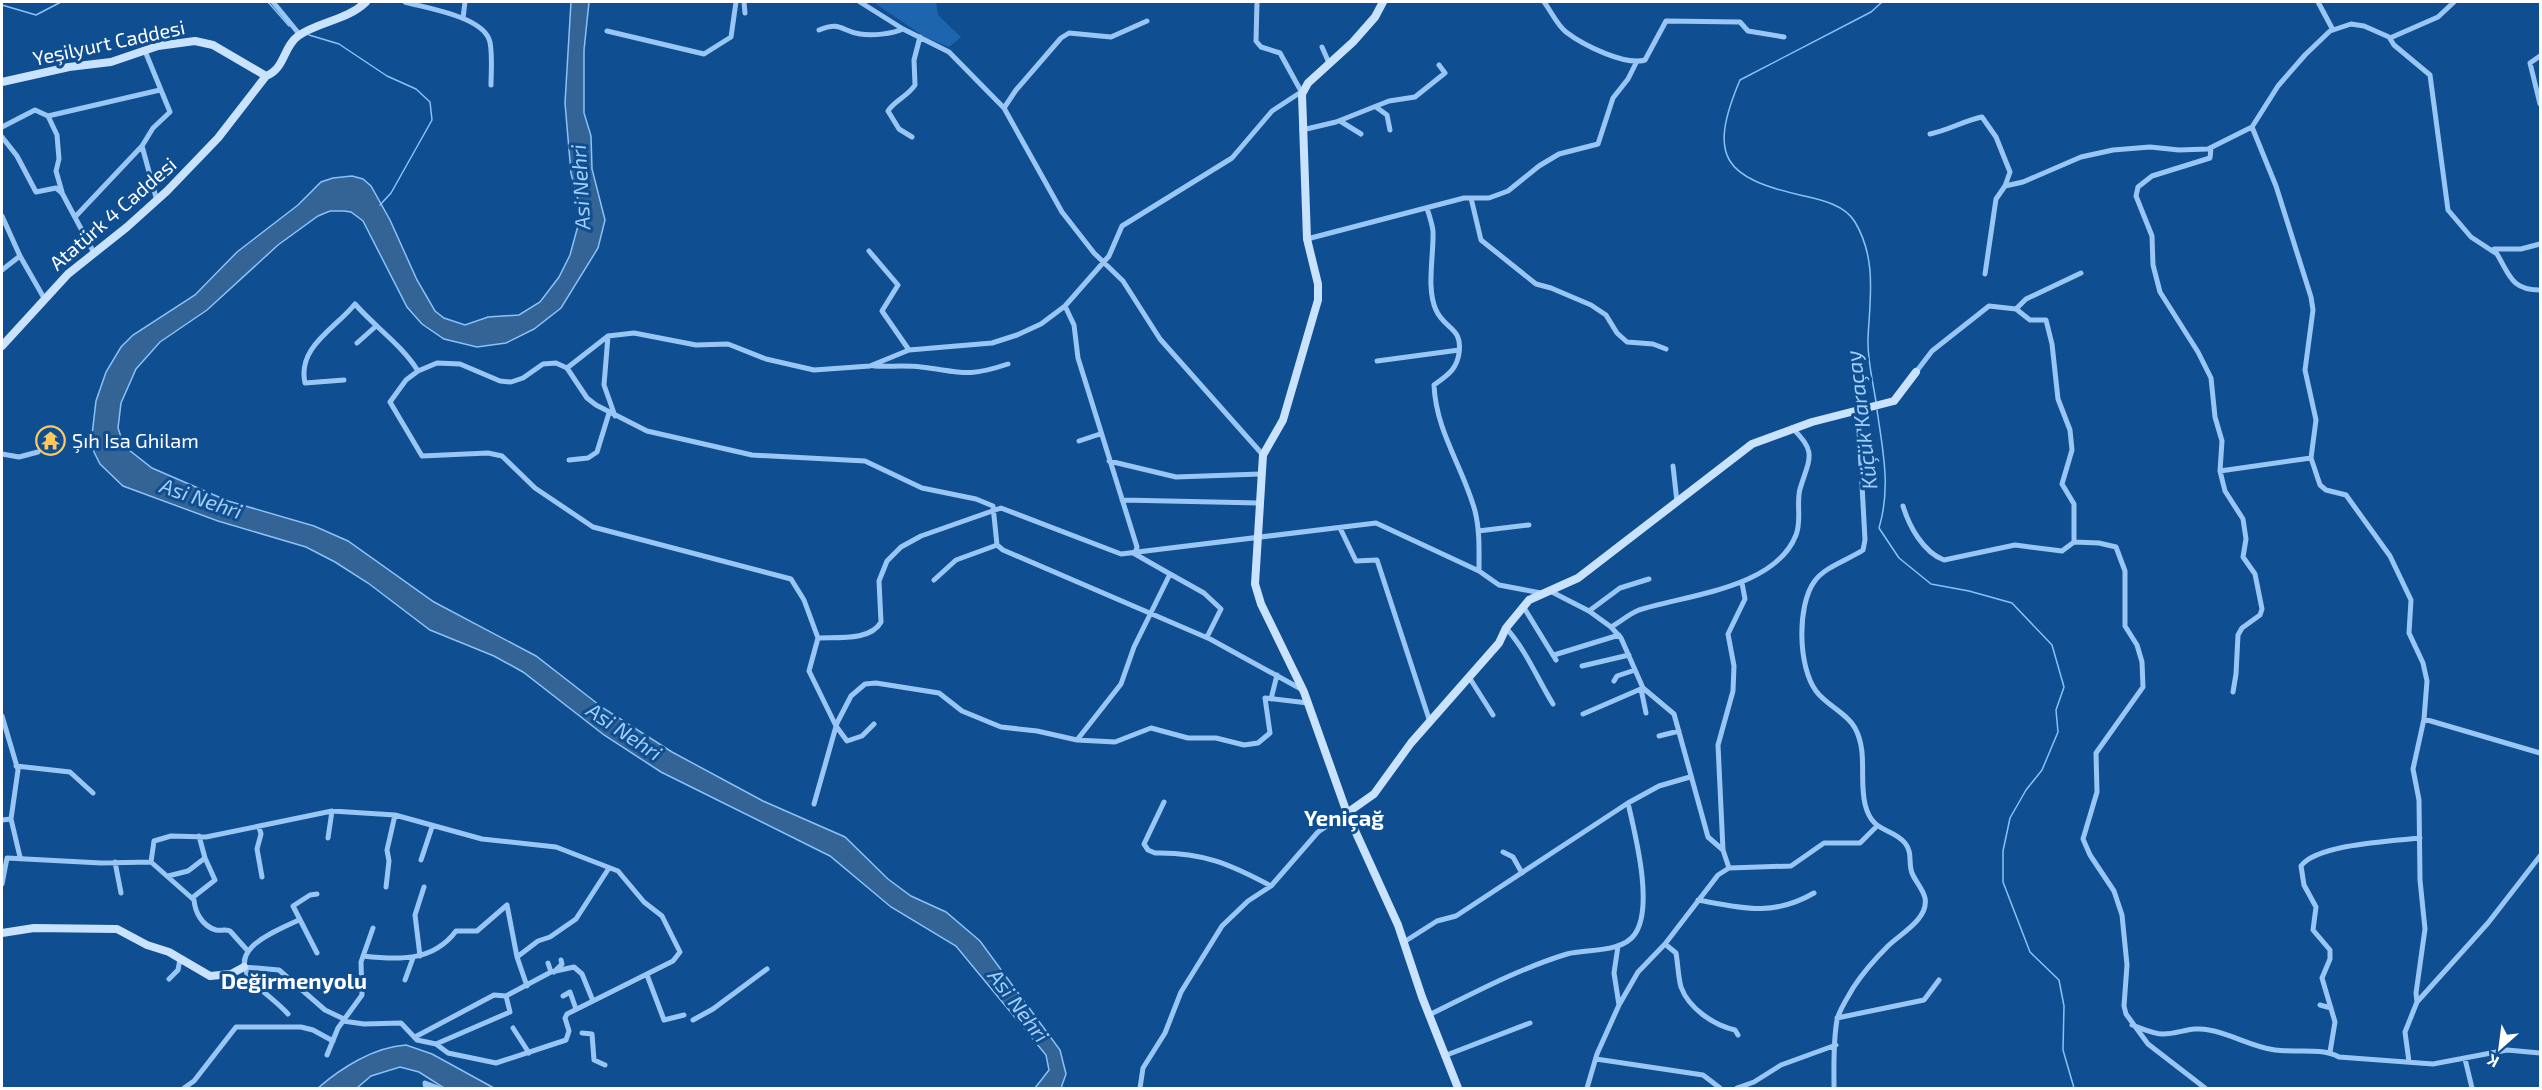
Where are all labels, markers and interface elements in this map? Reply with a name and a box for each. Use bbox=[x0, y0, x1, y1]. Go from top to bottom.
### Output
street label: Yeşilyurt Caddesi bbox=[31, 14, 187, 71]
water label: Asi Nehri bbox=[565, 144, 594, 231]
street label: Atatürk 4 Caddesi bbox=[44, 152, 181, 275]
water label: Küçük Karaçay bbox=[1840, 349, 1883, 491]
temple icon: Şıh Isa Ghilam bbox=[35, 425, 67, 457]
place label: Şıh Isa Ghilam bbox=[72, 428, 199, 453]
water label: Asi Nehri bbox=[156, 472, 246, 523]
water label: Asi Nehri bbox=[582, 696, 667, 765]
district label: Yeniçağ bbox=[1304, 804, 1384, 832]
water label: Asi Nehri bbox=[983, 963, 1055, 1047]
district label: Değirmenyolu bbox=[221, 967, 367, 994]
north arrow bbox=[2470, 1018, 2530, 1078]
text: K bbox=[2483, 1051, 2502, 1072]

